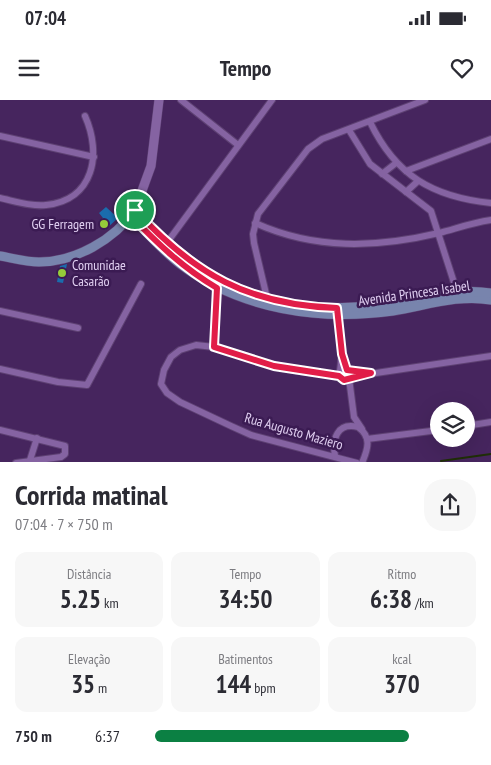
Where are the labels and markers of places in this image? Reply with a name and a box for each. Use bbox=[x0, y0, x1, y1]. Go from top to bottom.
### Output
pin bbox=[114, 189, 156, 231]
place label: GG Ferragem bbox=[31, 215, 94, 233]
marker: GG Ferragem bbox=[98, 218, 110, 230]
place label: Comunidae Casarão bbox=[72, 256, 126, 290]
marker: Comunidae Casarão bbox=[56, 267, 68, 279]

